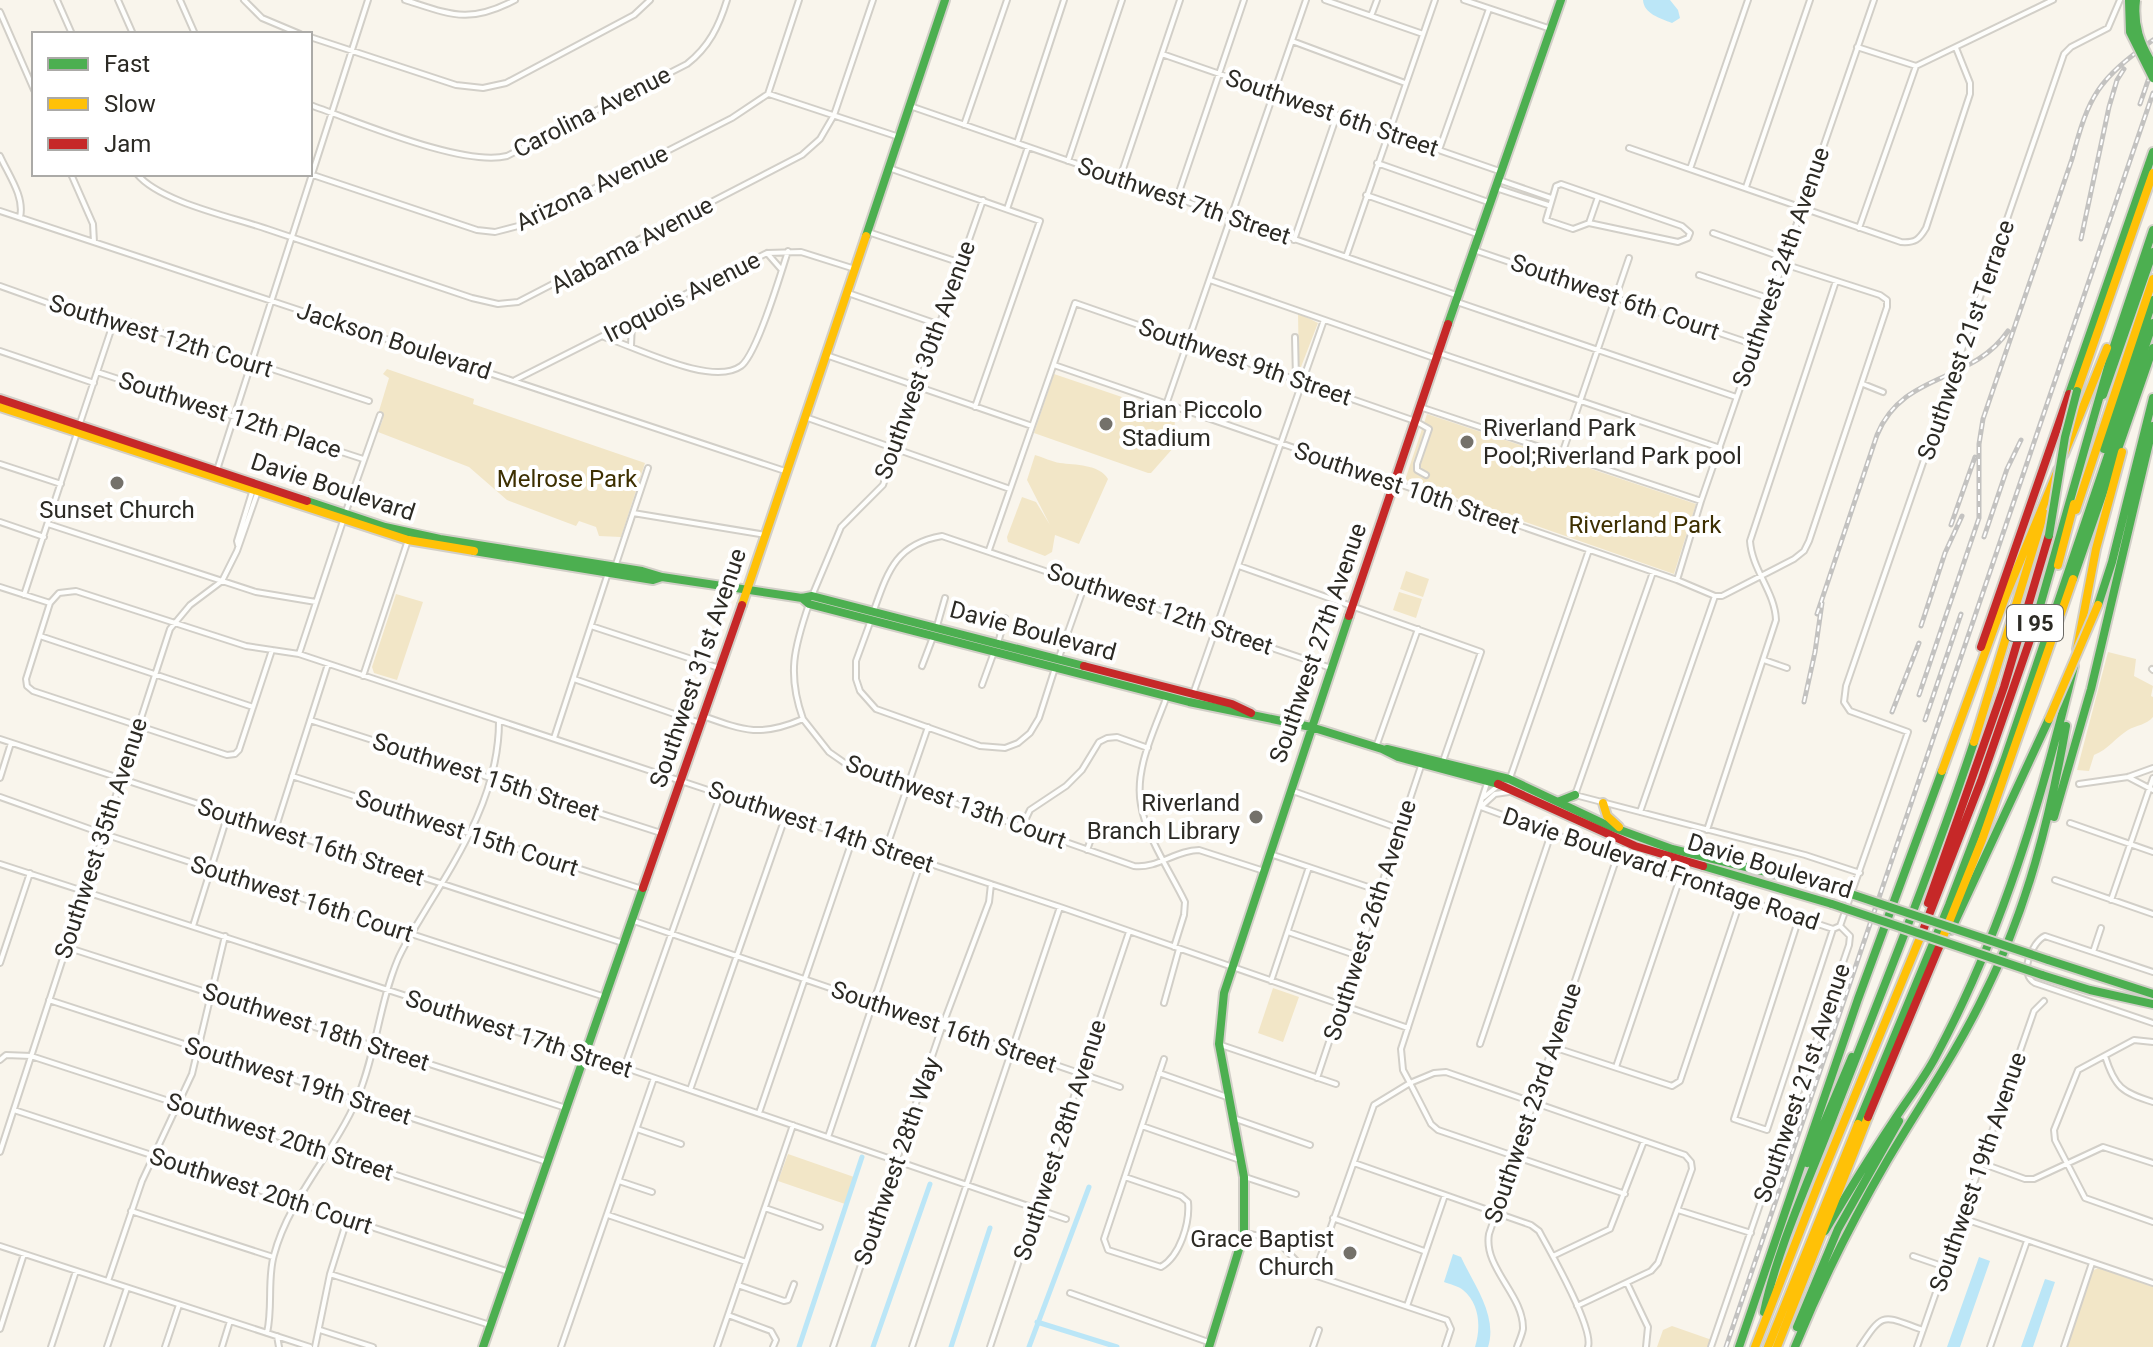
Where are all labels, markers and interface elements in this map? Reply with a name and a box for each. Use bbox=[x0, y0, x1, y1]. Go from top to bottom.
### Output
legend bbox=[32, 32, 312, 176]
text: Fast bbox=[104, 50, 150, 78]
street label: Carolina Avenue bbox=[509, 60, 675, 164]
street label: Southwest 6th Street bbox=[1222, 63, 1442, 163]
text: Slow bbox=[104, 90, 156, 118]
text: Jam bbox=[104, 130, 151, 158]
street label: Arizona Avenue bbox=[511, 139, 673, 237]
street label: Southwest 24th Avenue bbox=[1727, 143, 1835, 391]
street label: Southwest 7th Street bbox=[1074, 151, 1294, 251]
street label: Alabama Avenue bbox=[546, 190, 718, 300]
street label: Southwest 21st Terrace bbox=[1912, 216, 2020, 464]
street label: Southwest 30th Avenue bbox=[869, 237, 981, 483]
street label: Iroquois Avenue bbox=[599, 246, 765, 348]
street label: Southwest 6th Court bbox=[1507, 248, 1723, 346]
street label: Southwest 12th Court bbox=[46, 289, 276, 383]
street label: Jackson Boulevard bbox=[293, 296, 495, 386]
street label: Southwest 9th Street bbox=[1135, 312, 1355, 412]
street label: Southwest 12th Place bbox=[115, 366, 345, 464]
place label: Brian Piccolo Stadium bbox=[1122, 396, 1263, 452]
place label: Riverland Park Pool;Riverland Park pool bbox=[1483, 414, 1742, 470]
marker: Brian Piccolo Stadium bbox=[1097, 415, 1115, 433]
marker: Riverland Park Pool;Riverland Park pool bbox=[1458, 433, 1476, 451]
street label: Southwest 10th Street bbox=[1291, 436, 1524, 540]
street label: Davie Boulevard bbox=[247, 447, 419, 527]
park label: Melrose Park bbox=[497, 465, 638, 493]
marker: Sunset Church bbox=[108, 474, 126, 492]
place label: Sunset Church bbox=[39, 496, 195, 524]
park label: Riverland Park bbox=[1569, 511, 1722, 539]
street label: Southwest 27th Avenue bbox=[1264, 519, 1372, 767]
street label: Southwest 31st Avenue bbox=[644, 545, 752, 791]
street label: Southwest 12th Street bbox=[1044, 557, 1277, 661]
street label: Davie Boulevard bbox=[947, 595, 1119, 667]
road number: I 95 bbox=[2007, 605, 2063, 641]
street label: Southwest 35th Avenue bbox=[49, 714, 153, 962]
street label: Southwest 15th Street bbox=[369, 727, 603, 827]
street label: Southwest 13th Court bbox=[842, 749, 1070, 855]
street label: Southwest 14th Street bbox=[705, 775, 938, 879]
street label: Southwest 15th Court bbox=[352, 784, 582, 882]
place label: Riverland Branch Library bbox=[1087, 789, 1241, 845]
street label: Southwest 16th Street bbox=[194, 792, 428, 892]
street label: Southwest 26th Avenue bbox=[1318, 796, 1422, 1044]
street label: Davie Boulevard Frontage Road bbox=[1499, 802, 1823, 936]
marker: Riverland Branch Library bbox=[1247, 808, 1265, 826]
street label: Davie Boulevard bbox=[1684, 828, 1856, 904]
street label: Southwest 16th Court bbox=[187, 850, 417, 948]
street label: Southwest 21st Avenue bbox=[1748, 960, 1856, 1206]
street label: Southwest 16th Street bbox=[828, 975, 1061, 1079]
street label: Southwest 18th Street bbox=[199, 977, 433, 1077]
street label: Southwest 23rd Avenue bbox=[1479, 979, 1587, 1227]
street label: Southwest 17th Street bbox=[402, 984, 636, 1084]
street label: Southwest 28th Avenue bbox=[1008, 1016, 1112, 1264]
street label: Southwest 19th Street bbox=[181, 1031, 415, 1131]
street label: Southwest 19th Avenue bbox=[1924, 1048, 2032, 1296]
street label: Southwest 28th Way bbox=[848, 1053, 946, 1269]
street label: Southwest 20th Street bbox=[163, 1087, 397, 1187]
street label: Southwest 20th Court bbox=[146, 1142, 376, 1240]
place label: Grace Baptist Church bbox=[1190, 1225, 1334, 1281]
marker: Grace Baptist Church bbox=[1341, 1244, 1359, 1262]

